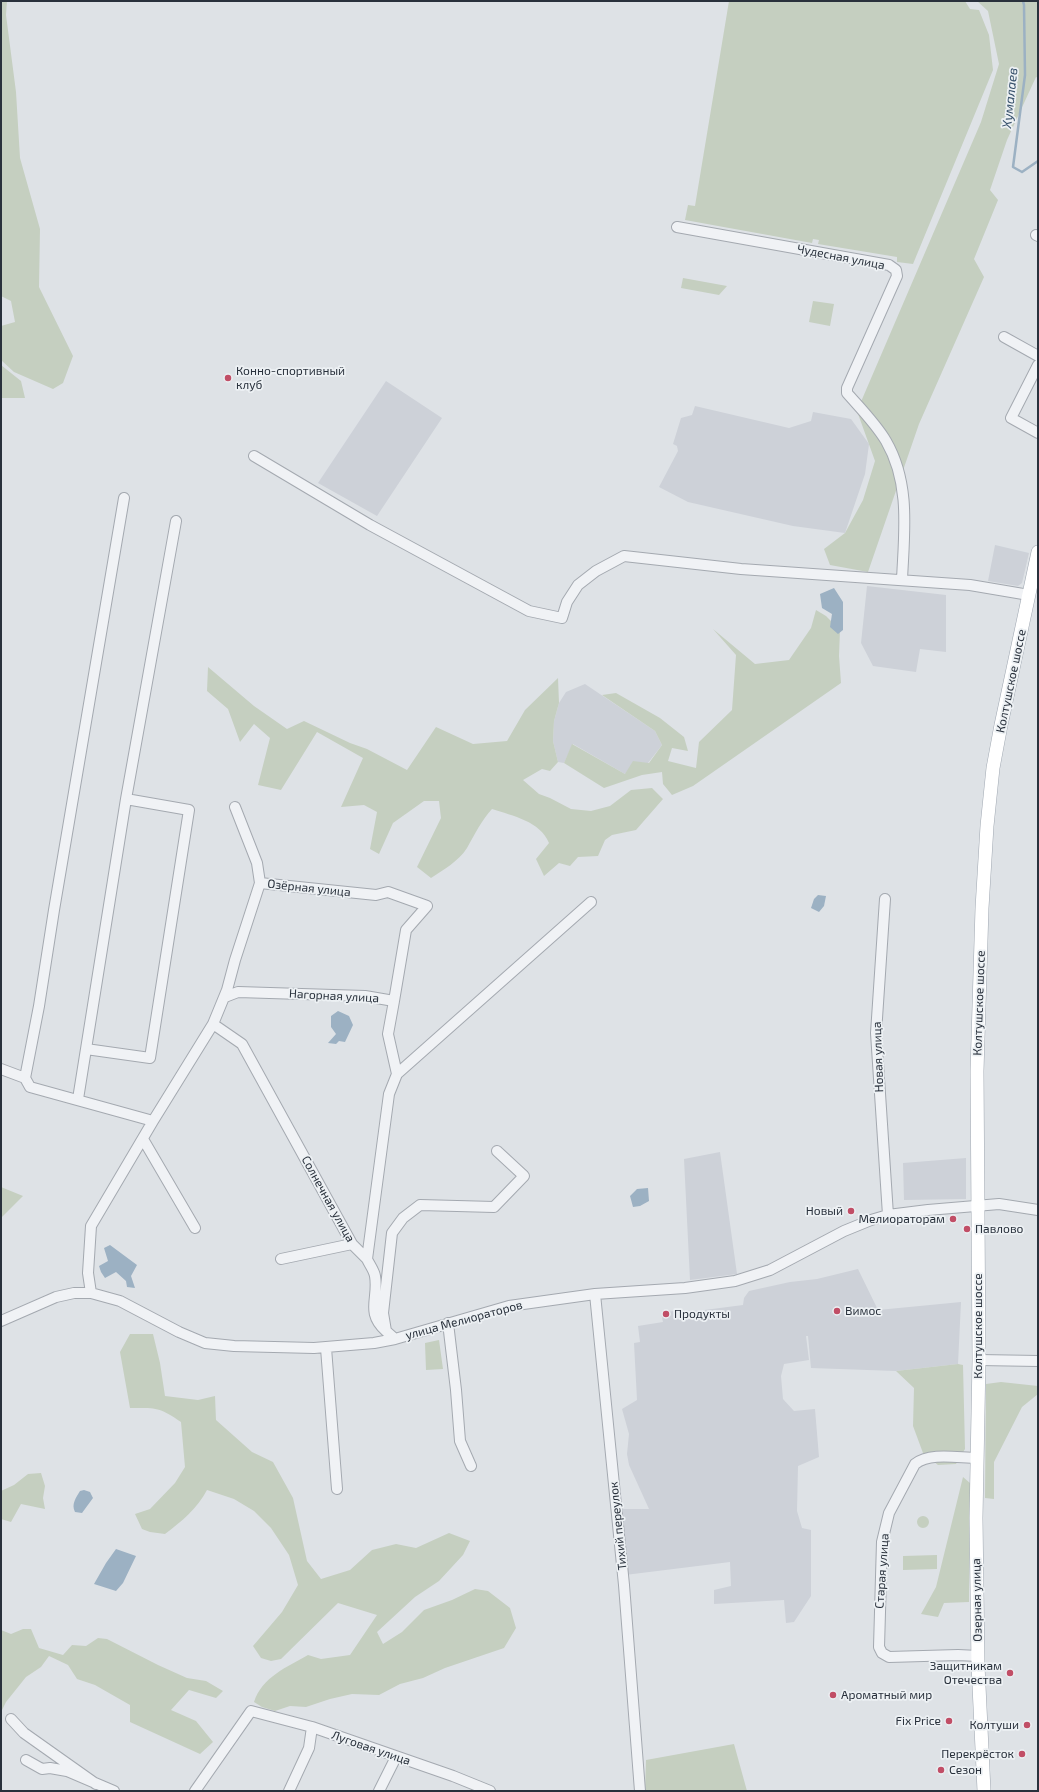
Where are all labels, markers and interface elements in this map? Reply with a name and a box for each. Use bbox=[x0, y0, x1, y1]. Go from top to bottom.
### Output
water label: Хумалаев bbox=[999, 67, 1021, 129]
street label: Чудесная улица bbox=[796, 241, 886, 273]
place label: Конно-спортивный клуб bbox=[236, 364, 345, 392]
marker: Конно-спортивный клуб bbox=[223, 373, 233, 383]
street label: Колтушское шоссе bbox=[993, 628, 1029, 734]
street label: Озёрная улица bbox=[267, 876, 351, 900]
street label: Колтушское шоссе bbox=[970, 950, 988, 1056]
street label: Нагорная улица bbox=[289, 986, 379, 1006]
street label: Новая улица bbox=[870, 1021, 886, 1093]
street label: Солнечная улица bbox=[298, 1153, 358, 1245]
place label: Новый bbox=[806, 1204, 843, 1218]
marker: Новый bbox=[846, 1206, 856, 1216]
place label: Мелиораторам bbox=[859, 1212, 945, 1226]
marker: Мелиораторам bbox=[948, 1214, 958, 1224]
place label: Павлово bbox=[975, 1222, 1023, 1236]
marker: Павлово bbox=[962, 1224, 972, 1234]
street label: Колтушское шоссе bbox=[971, 1273, 985, 1379]
street label: улица Мелиораторов bbox=[404, 1297, 524, 1343]
place label: Вимос bbox=[845, 1304, 881, 1318]
marker: Вимос bbox=[832, 1306, 842, 1316]
place label: Продукты bbox=[674, 1307, 730, 1321]
marker: Продукты bbox=[661, 1309, 671, 1319]
street label: Тихий переулок bbox=[606, 1481, 630, 1571]
street label: Старая улица bbox=[872, 1533, 892, 1609]
street label: Озерная улица bbox=[969, 1558, 985, 1642]
place label: Защитникам Отечества bbox=[930, 1659, 1002, 1687]
marker: Защитникам Отечества bbox=[1005, 1668, 1015, 1678]
place label: Ароматный мир bbox=[841, 1688, 932, 1702]
marker: Ароматный мир bbox=[828, 1690, 838, 1700]
place label: Fix Price bbox=[895, 1714, 941, 1728]
marker: Fix Price bbox=[944, 1716, 954, 1726]
place label: Колтуши bbox=[969, 1718, 1019, 1732]
marker: Колтуши bbox=[1022, 1720, 1032, 1730]
street label: Луговая улица bbox=[330, 1728, 412, 1768]
place label: Перекрёсток bbox=[941, 1747, 1014, 1761]
marker: Перекрёсток bbox=[1017, 1749, 1027, 1759]
place label: Сезон bbox=[949, 1763, 982, 1777]
marker: Сезон bbox=[936, 1765, 946, 1775]

